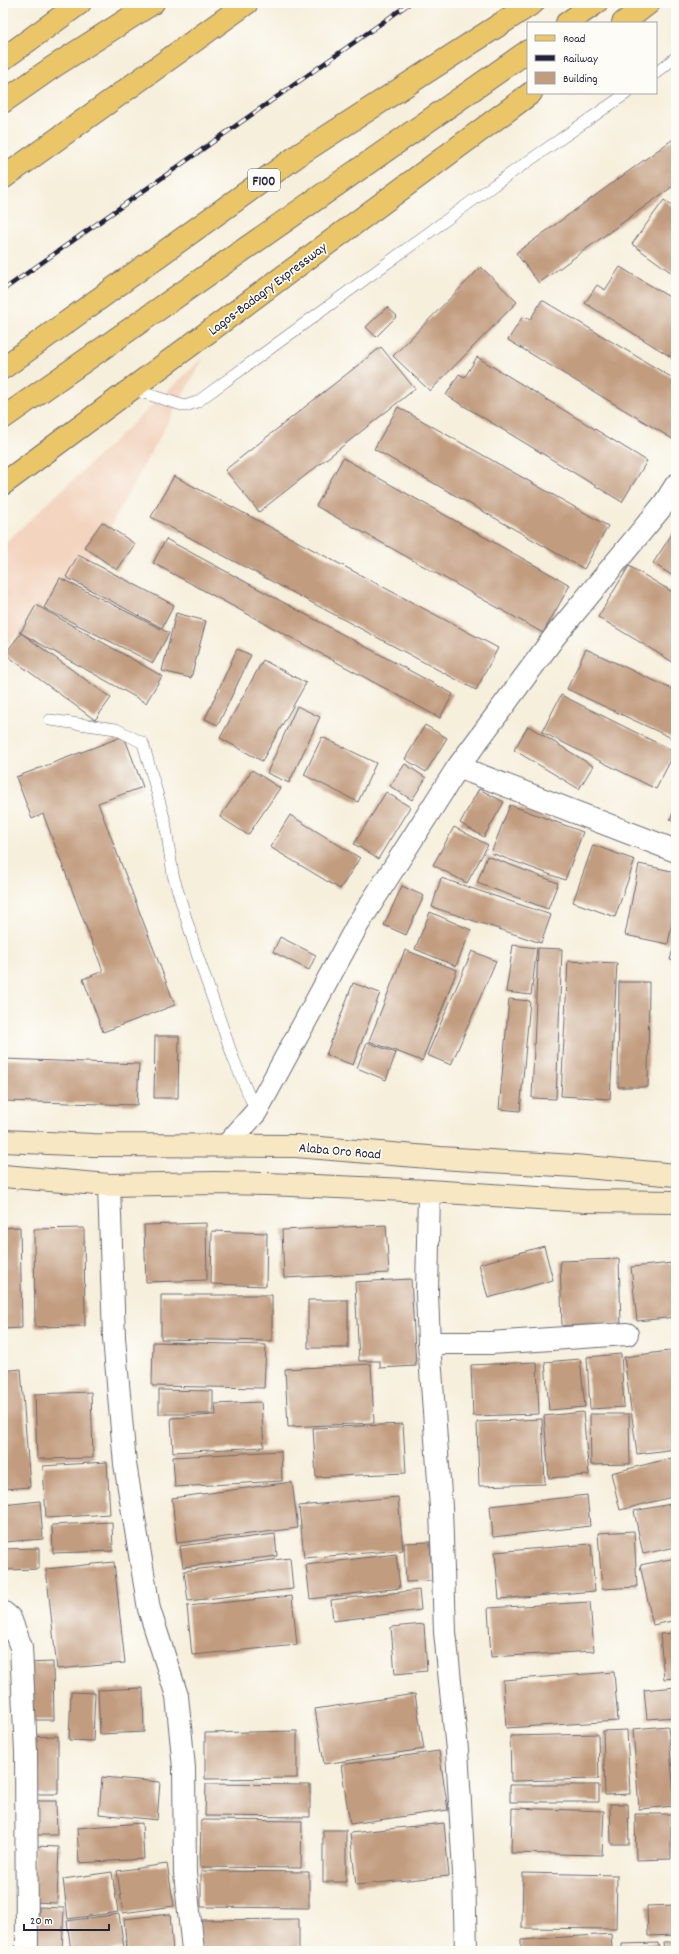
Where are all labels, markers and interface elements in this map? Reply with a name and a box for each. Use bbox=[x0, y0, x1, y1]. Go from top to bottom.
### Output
legend bbox=[527, 22, 657, 94]
text: Road bbox=[563, 31, 585, 48]
text: Railway bbox=[563, 51, 599, 68]
text: Building bbox=[563, 71, 598, 88]
road number: F100 bbox=[248, 169, 280, 191]
street label: Lagos-Badagry Expressway bbox=[205, 238, 332, 341]
street label: Alaba Oro Road bbox=[298, 1138, 382, 1166]
scale bar bbox=[24, 1906, 109, 1932]
text: 20 m bbox=[30, 1913, 53, 1930]

